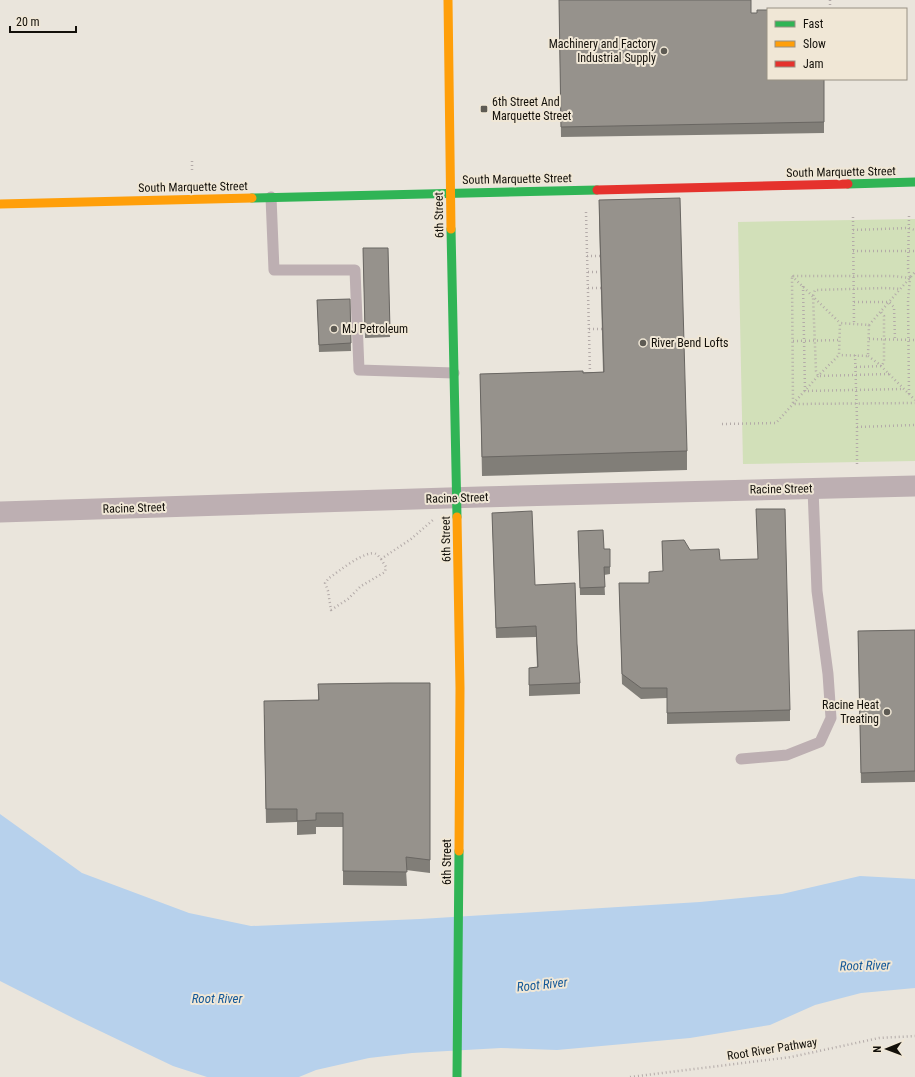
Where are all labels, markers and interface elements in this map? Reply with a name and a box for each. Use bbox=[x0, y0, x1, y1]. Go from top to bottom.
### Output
scale bar bbox=[10, 8, 76, 34]
legend bbox=[767, 8, 907, 80]
text: 20 m bbox=[16, 15, 40, 29]
text: Fast bbox=[803, 17, 824, 31]
place label: Machinery and Factory Industrial Supply bbox=[549, 37, 656, 65]
text: Slow bbox=[803, 37, 826, 51]
marker: Machinery and Factory Industrial Supply bbox=[659, 46, 669, 56]
text: Jam bbox=[803, 57, 824, 71]
place label: 6th Street And Marquette Street bbox=[492, 95, 572, 123]
marker: 6th Street And Marquette Street bbox=[479, 104, 489, 114]
street label: South Marquette Street bbox=[786, 164, 896, 180]
street label: South Marquette Street bbox=[462, 171, 572, 187]
street label: South Marquette Street bbox=[138, 179, 248, 195]
street label: 6th Street bbox=[432, 191, 446, 238]
place label: MJ Petroleum bbox=[342, 322, 408, 336]
marker: MJ Petroleum bbox=[329, 324, 339, 334]
place label: River Bend Lofts bbox=[651, 336, 728, 350]
marker: River Bend Lofts bbox=[638, 338, 648, 348]
street label: Racine Street bbox=[750, 481, 813, 497]
street label: Racine Street bbox=[425, 490, 489, 506]
street label: Racine Street bbox=[102, 500, 166, 516]
street label: 6th Street bbox=[439, 515, 453, 562]
place label: Racine Heat Treating bbox=[822, 698, 879, 726]
marker: Racine Heat Treating bbox=[882, 707, 892, 717]
street label: 6th Street bbox=[440, 838, 454, 885]
water label: Root River bbox=[840, 958, 892, 973]
water label: Root River bbox=[516, 974, 569, 995]
water label: Root River bbox=[192, 991, 244, 1006]
north arrow bbox=[867, 1029, 907, 1069]
street label: Root River Pathway bbox=[726, 1035, 818, 1063]
text: N bbox=[871, 1045, 884, 1053]

